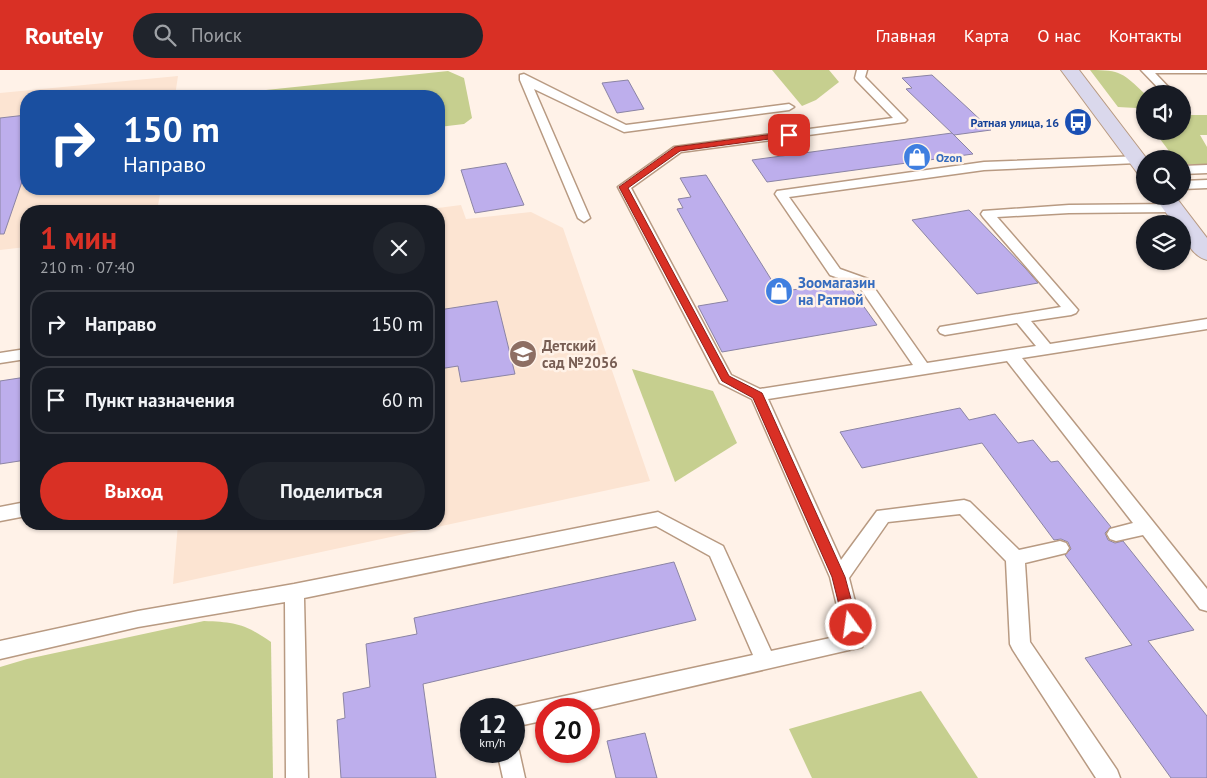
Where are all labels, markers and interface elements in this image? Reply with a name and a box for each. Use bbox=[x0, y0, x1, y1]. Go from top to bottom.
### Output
search box bbox=[133, 13, 483, 58]
text: Routely bbox=[25, 20, 103, 51]
icon: search bbox=[151, 21, 179, 49]
text: Поиск bbox=[191, 23, 242, 47]
text: Главная bbox=[875, 24, 936, 47]
text: Карта bbox=[964, 24, 1009, 47]
text: О нас bbox=[1037, 24, 1081, 47]
text: Контакты bbox=[1109, 24, 1182, 47]
map controls bbox=[1136, 85, 1191, 270]
button: sound bbox=[1136, 85, 1191, 140]
text: 150 m bbox=[123, 106, 220, 152]
bus stop icon: Ратная улица, 16 bbox=[1063, 107, 1093, 137]
icon: right bbox=[40, 110, 105, 175]
pin bbox=[768, 114, 810, 156]
place label: Ратная улица, 16 bbox=[971, 115, 1059, 130]
icon: arrive bbox=[775, 121, 803, 149]
shop icon: Ozon bbox=[902, 142, 932, 172]
text: Направо bbox=[123, 150, 206, 178]
place label: Ozon bbox=[936, 150, 962, 165]
button: search bbox=[1136, 150, 1191, 205]
button: layers bbox=[1136, 215, 1191, 270]
text: 1 мин bbox=[40, 218, 117, 257]
button: close bbox=[373, 222, 425, 274]
text: 210 m · 07:40 bbox=[40, 257, 135, 277]
place label: Зоомагазин на Ратной bbox=[798, 273, 875, 309]
shop icon: Зоомагазин на Ратной bbox=[764, 276, 794, 306]
icon: right bbox=[42, 310, 70, 338]
text: Направо bbox=[85, 312, 156, 336]
text: 150 m bbox=[371, 312, 423, 336]
place label: Детский сад №2056 bbox=[542, 336, 618, 372]
school or university icon: Детский сад №2056 bbox=[508, 339, 538, 369]
icon: arrive bbox=[42, 386, 70, 414]
text: Пункт назначения bbox=[85, 388, 235, 412]
text: 60 m bbox=[382, 388, 423, 412]
button: Выход bbox=[40, 462, 228, 520]
button: Поделиться bbox=[238, 462, 425, 520]
position arrow bbox=[824, 598, 876, 650]
speed limit sign: 20 bbox=[535, 698, 600, 763]
text: 12 bbox=[478, 708, 507, 740]
text: km/h bbox=[479, 735, 506, 750]

